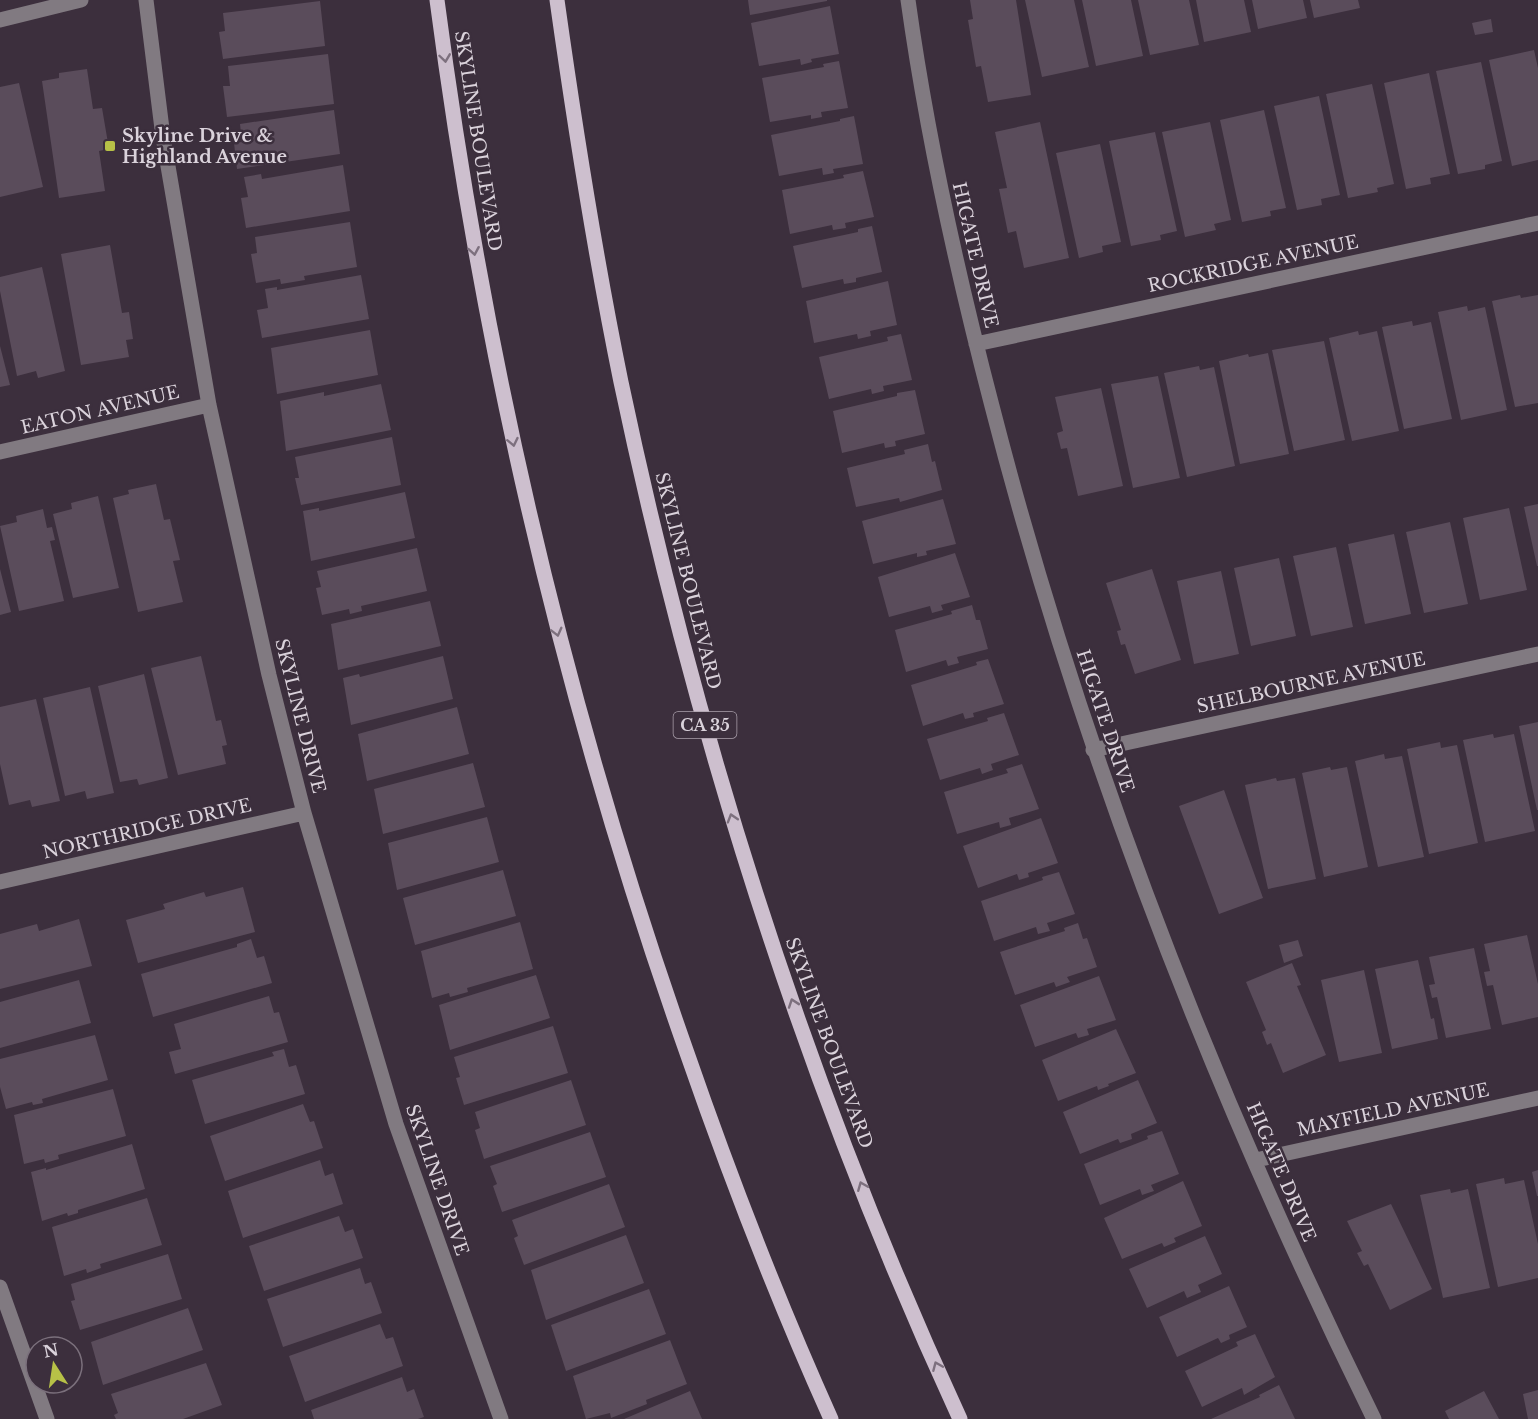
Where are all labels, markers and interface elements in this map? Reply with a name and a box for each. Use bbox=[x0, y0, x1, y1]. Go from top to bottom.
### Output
street label: SKYLINE BOULEVARD bbox=[450, 29, 506, 253]
one-way arrow bbox=[438, 53, 451, 63]
place label: Skyline Drive & Highland Avenue bbox=[122, 125, 287, 168]
marker: Skyline Drive & Highland Avenue bbox=[103, 139, 117, 153]
street label: HIGATE DRIVE bbox=[948, 180, 1002, 330]
street label: ROCKRIDGE AVENUE bbox=[1146, 231, 1360, 297]
one-way arrow bbox=[467, 245, 480, 255]
street label: EATON AVENUE bbox=[19, 381, 181, 439]
one-way arrow bbox=[505, 437, 518, 447]
street label: SKYLINE BOULEVARD bbox=[650, 470, 726, 692]
one-way arrow bbox=[550, 627, 563, 637]
street label: SKYLINE DRIVE bbox=[270, 637, 330, 795]
street label: HIGATE DRIVE bbox=[1071, 647, 1139, 795]
street label: SHELBOURNE AVENUE bbox=[1195, 648, 1427, 718]
road number: CA 35 bbox=[674, 712, 736, 738]
street label: NORTHRIDGE DRIVE bbox=[40, 794, 254, 864]
one-way arrow bbox=[727, 813, 739, 824]
street label: SKYLINE BOULEVARD bbox=[781, 935, 877, 1151]
one-way arrow bbox=[787, 998, 800, 1009]
street label: MAYFIELD AVENUE bbox=[1295, 1079, 1491, 1141]
street label: HIGATE DRIVE bbox=[1242, 1099, 1320, 1245]
street label: SKYLINE DRIVE bbox=[401, 1102, 473, 1258]
one-way arrow bbox=[856, 1181, 869, 1191]
north arrow bbox=[24, 1335, 84, 1395]
text: N bbox=[41, 1339, 60, 1362]
one-way arrow bbox=[932, 1361, 944, 1372]

